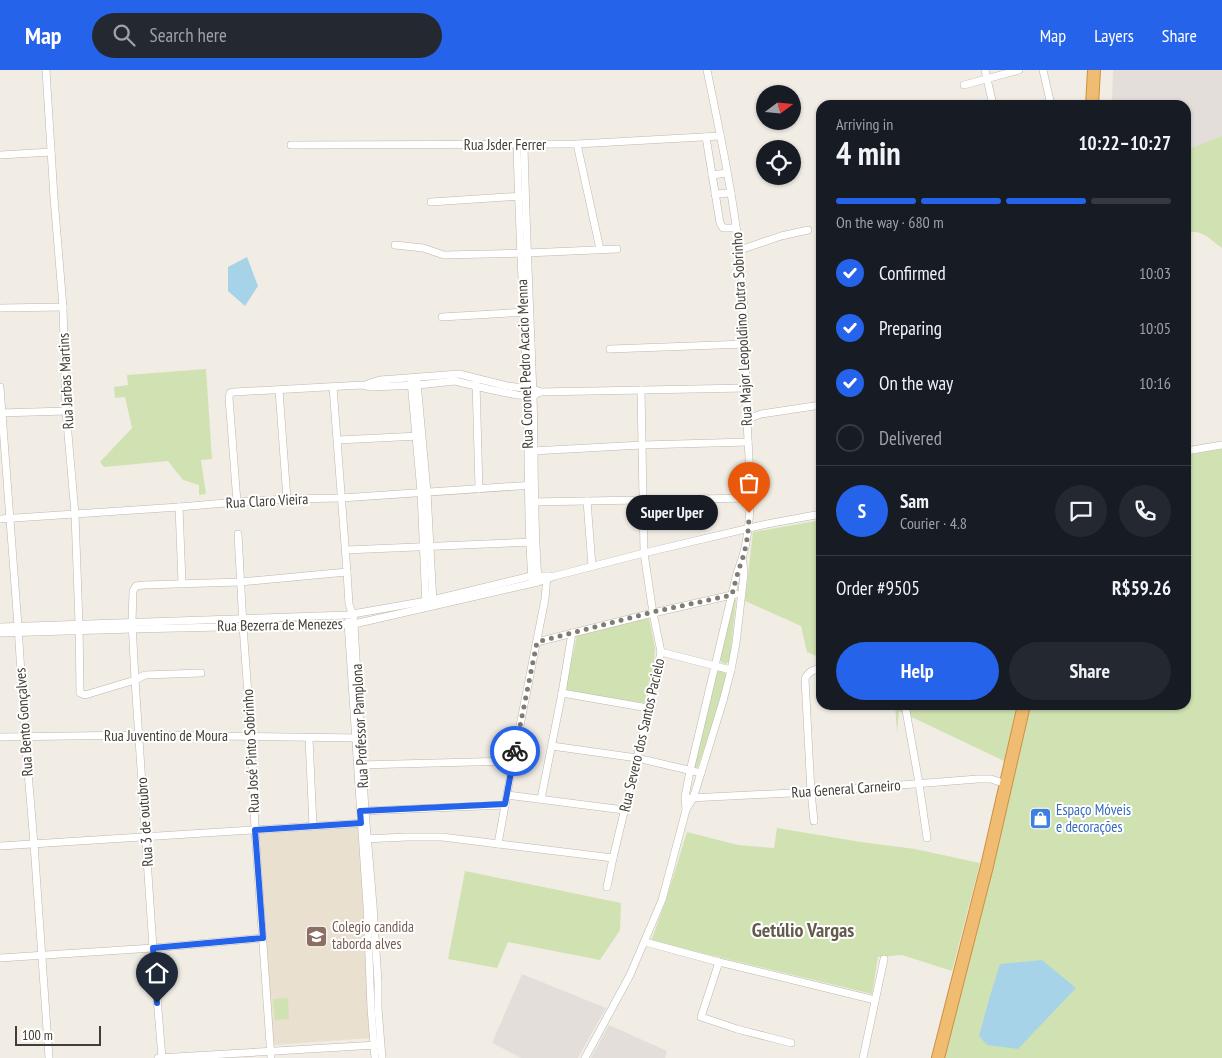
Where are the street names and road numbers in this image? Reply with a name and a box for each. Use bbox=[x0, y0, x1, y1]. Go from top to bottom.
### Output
street label: Rua Jsder Ferrer bbox=[464, 135, 547, 154]
street label: Rua Major Leopoldino Dutra Sobrinho bbox=[727, 232, 756, 427]
street label: Rua Coronel Pedro Acacio Menna bbox=[512, 279, 537, 449]
street label: Rua Jarbas Martins bbox=[53, 332, 78, 430]
street label: Rua Claro Vieira bbox=[225, 489, 309, 512]
street label: Rua Bezerra de Menezes bbox=[217, 614, 343, 635]
street label: Rua Severo dos Santos Pacielo bbox=[615, 656, 668, 814]
street label: Rua Professor Pamplona bbox=[347, 663, 372, 789]
street label: Rua Bento Gonçalves bbox=[10, 667, 37, 777]
street label: Rua José Pinto Sobrinho bbox=[238, 689, 263, 814]
street label: Rua Juventino de Moura bbox=[104, 726, 228, 745]
street label: Rua General Carneiro bbox=[791, 775, 901, 802]
street label: Rua 3 de outubro bbox=[132, 777, 157, 867]

